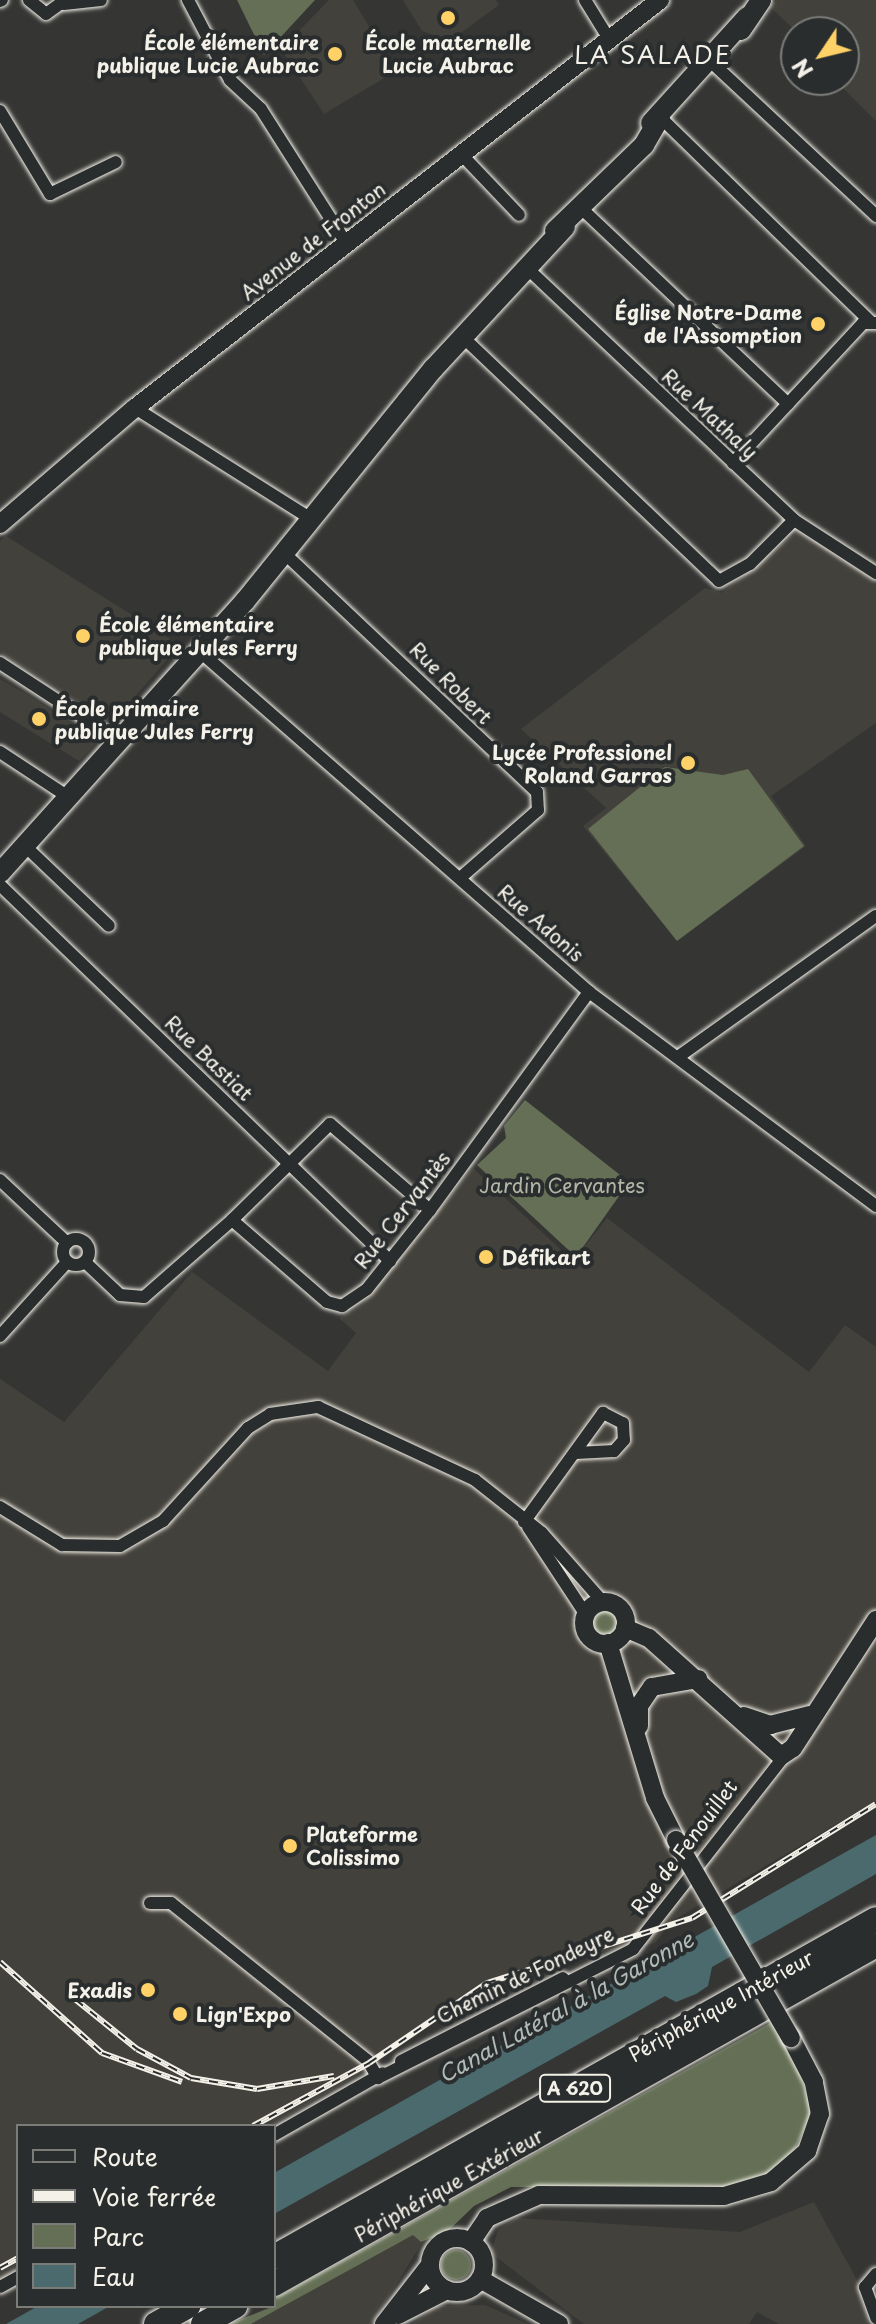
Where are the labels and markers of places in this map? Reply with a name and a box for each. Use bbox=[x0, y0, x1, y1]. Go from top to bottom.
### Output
marker: École maternelle Lucie Aubrac bbox=[439, 9, 457, 27]
place label: École élémentaire publique Lucie Aubrac bbox=[98, 30, 319, 77]
place label: École maternelle Lucie Aubrac bbox=[364, 30, 532, 77]
marker: École élémentaire publique Lucie Aubrac bbox=[326, 45, 344, 63]
place label: Église Notre-Dame de l'Assomption bbox=[614, 300, 802, 347]
marker: Église Notre-Dame de l'Assomption bbox=[809, 315, 827, 333]
place label: École élémentaire publique Jules Ferry bbox=[99, 612, 300, 659]
marker: École élémentaire publique Jules Ferry bbox=[74, 627, 92, 645]
place label: École primaire publique Jules Ferry bbox=[55, 696, 256, 743]
marker: École primaire publique Jules Ferry bbox=[30, 710, 48, 728]
place label: Lycée Professionel Roland Garros bbox=[491, 740, 672, 787]
marker: Lycée Professionel Roland Garros bbox=[679, 754, 697, 772]
place label: Défikart bbox=[502, 1245, 591, 1269]
marker: Défikart bbox=[477, 1248, 495, 1266]
place label: Plateforme Colissimo bbox=[306, 1822, 418, 1869]
marker: Plateforme Colissimo bbox=[281, 1837, 299, 1855]
place label: Exadis bbox=[68, 1978, 132, 2002]
marker: Exadis bbox=[139, 1981, 157, 1999]
place label: Lign'Expo bbox=[196, 2002, 291, 2026]
marker: Lign'Expo bbox=[171, 2005, 189, 2023]

